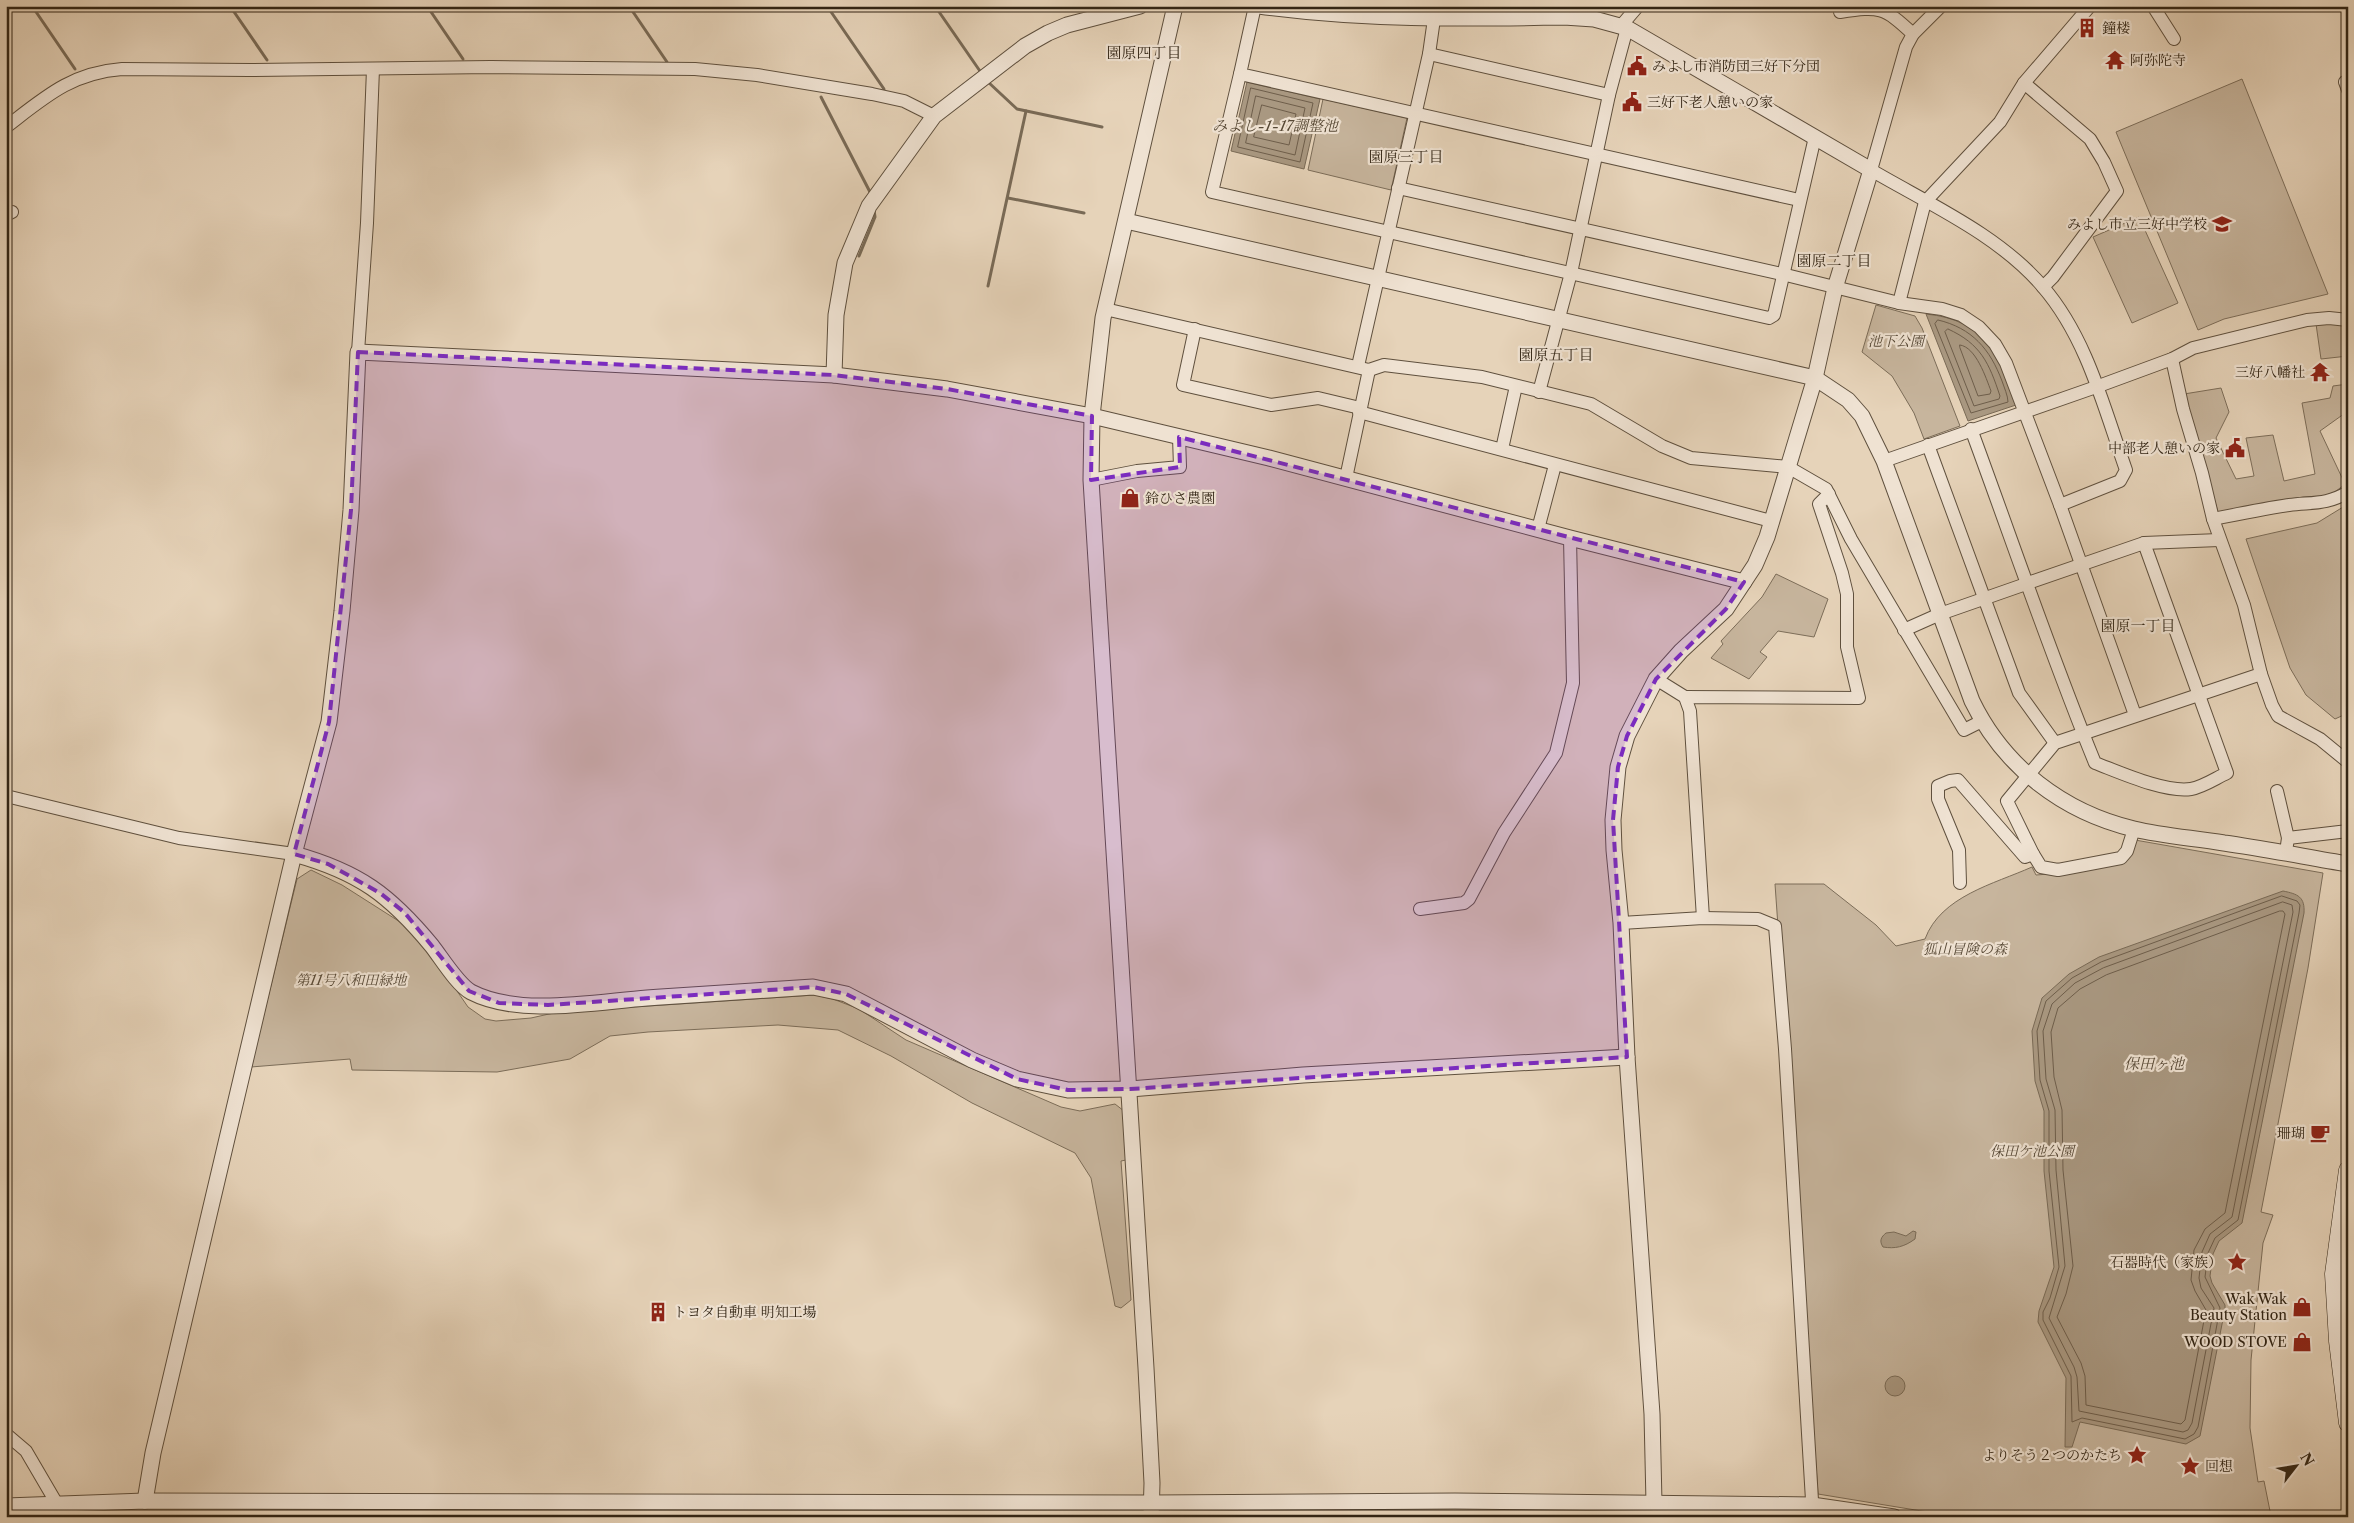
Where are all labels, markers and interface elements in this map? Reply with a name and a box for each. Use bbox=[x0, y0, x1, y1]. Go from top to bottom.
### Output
building icon: 鐘楼 bbox=[2076, 17, 2098, 39]
place label: 鐘楼 bbox=[2102, 19, 2130, 37]
district label: 園原四丁目 bbox=[1106, 43, 1182, 62]
temple icon: 阿弥陀寺 bbox=[2104, 49, 2126, 71]
place label: 阿弥陀寺 bbox=[2130, 51, 2186, 69]
public building icon: みよし市消防団三好下分団 bbox=[1626, 55, 1648, 77]
place label: みよし市消防団三好下分団 bbox=[1652, 57, 1820, 75]
public building icon: 三好下老人憩いの家 bbox=[1621, 91, 1643, 113]
place label: 三好下老人憩いの家 bbox=[1647, 93, 1773, 111]
water label: みよし-1-17調整池 bbox=[1212, 116, 1340, 135]
district label: 園原三丁目 bbox=[1368, 147, 1444, 166]
school or university icon: みよし市立三好中学校 bbox=[2211, 213, 2233, 235]
place label: みよし市立三好中学校 bbox=[2067, 215, 2207, 233]
district label: 園原二丁目 bbox=[1796, 251, 1872, 270]
park label: 池下公園 bbox=[1868, 332, 1926, 350]
district label: 園原五丁目 bbox=[1518, 345, 1594, 364]
temple icon: 三好八幡社 bbox=[2309, 361, 2331, 383]
place label: 三好八幡社 bbox=[2235, 363, 2305, 381]
public building icon: 中部老人憩いの家 bbox=[2224, 437, 2246, 459]
place label: 中部老人憩いの家 bbox=[2108, 439, 2220, 457]
shop icon: 鈴ひさ農園 bbox=[1119, 487, 1141, 509]
place label: 鈴ひさ農園 bbox=[1145, 489, 1215, 507]
district label: 園原一丁目 bbox=[2100, 616, 2176, 635]
park label: 狐山冒険の森 bbox=[1923, 940, 2009, 958]
park label: 第11号八和田緑地 bbox=[296, 971, 408, 989]
water label: 保田ヶ池 bbox=[2124, 1054, 2186, 1073]
cafe icon: 珊瑚 bbox=[2309, 1122, 2331, 1144]
place label: 珊瑚 bbox=[2277, 1124, 2305, 1142]
park label: 保田ケ池公園 bbox=[1990, 1142, 2076, 1160]
place icon: 石器時代（家族） bbox=[2226, 1251, 2248, 1273]
place label: 石器時代（家族） bbox=[2110, 1253, 2222, 1271]
place label: Wak Wak Beauty Station bbox=[2190, 1290, 2288, 1324]
shop icon: Wak Wak Beauty Station bbox=[2291, 1296, 2313, 1318]
building icon: トヨタ自動車 明知工場 bbox=[647, 1301, 669, 1323]
place label: トヨタ自動車 明知工場 bbox=[673, 1303, 817, 1321]
shop icon: WOOD STOVE bbox=[2291, 1331, 2313, 1353]
place label: WOOD STOVE bbox=[2183, 1333, 2287, 1351]
north arrow bbox=[2272, 1440, 2322, 1490]
place icon: よりそう２つのかたち bbox=[2126, 1444, 2148, 1466]
place label: よりそう２つのかたち bbox=[1982, 1446, 2122, 1464]
text: N bbox=[2296, 1449, 2318, 1469]
place icon: 回想 bbox=[2179, 1455, 2201, 1477]
place label: 回想 bbox=[2205, 1457, 2233, 1475]

